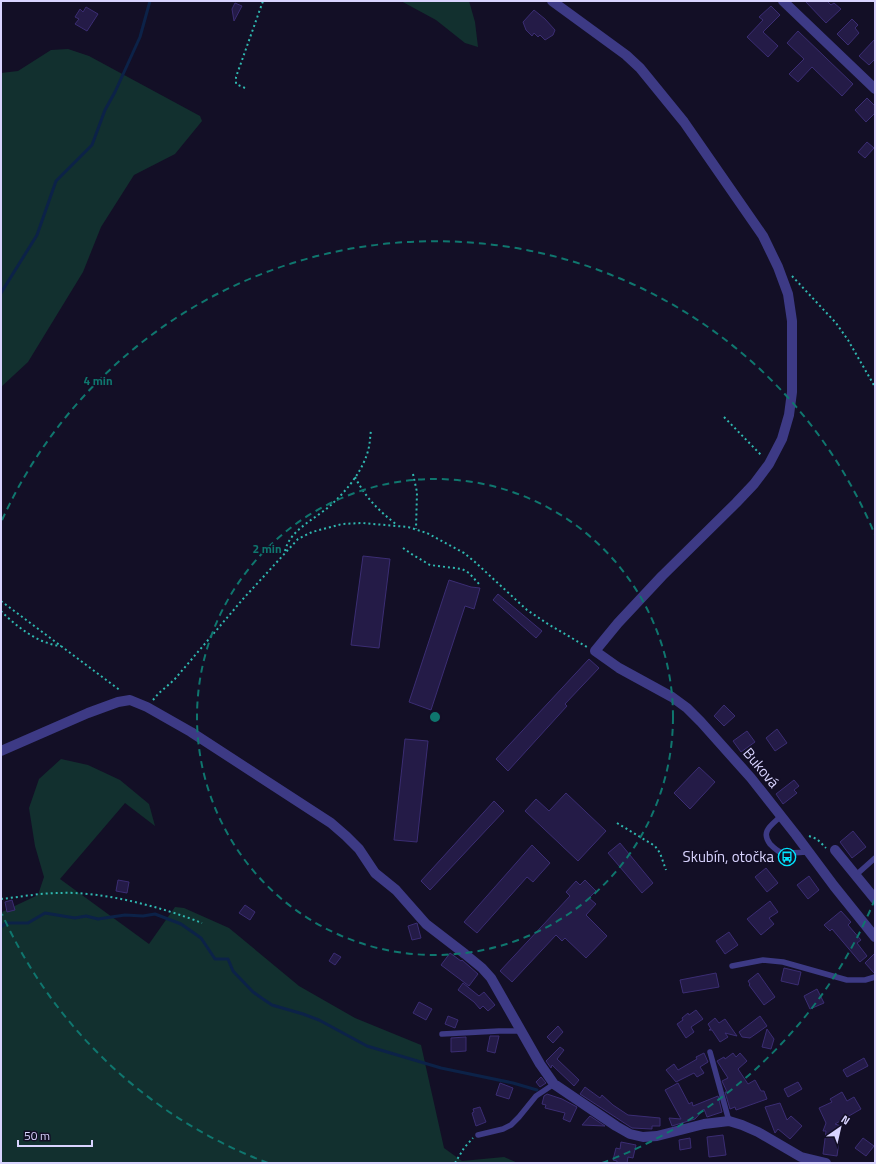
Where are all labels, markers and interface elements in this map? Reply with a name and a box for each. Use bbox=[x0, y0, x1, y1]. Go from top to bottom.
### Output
text: 4 min bbox=[83, 371, 113, 390]
text: 2 min bbox=[252, 539, 282, 558]
centre of rings bbox=[428, 710, 442, 724]
street label: Buková bbox=[738, 742, 785, 793]
place label: Skubín, otočka bbox=[683, 845, 774, 868]
bus stop icon: Skubín, otočka bbox=[777, 847, 797, 867]
north arrow bbox=[820, 1108, 860, 1148]
text: N bbox=[838, 1111, 853, 1128]
scale bar bbox=[18, 1122, 92, 1148]
text: 50 m bbox=[24, 1126, 50, 1145]

